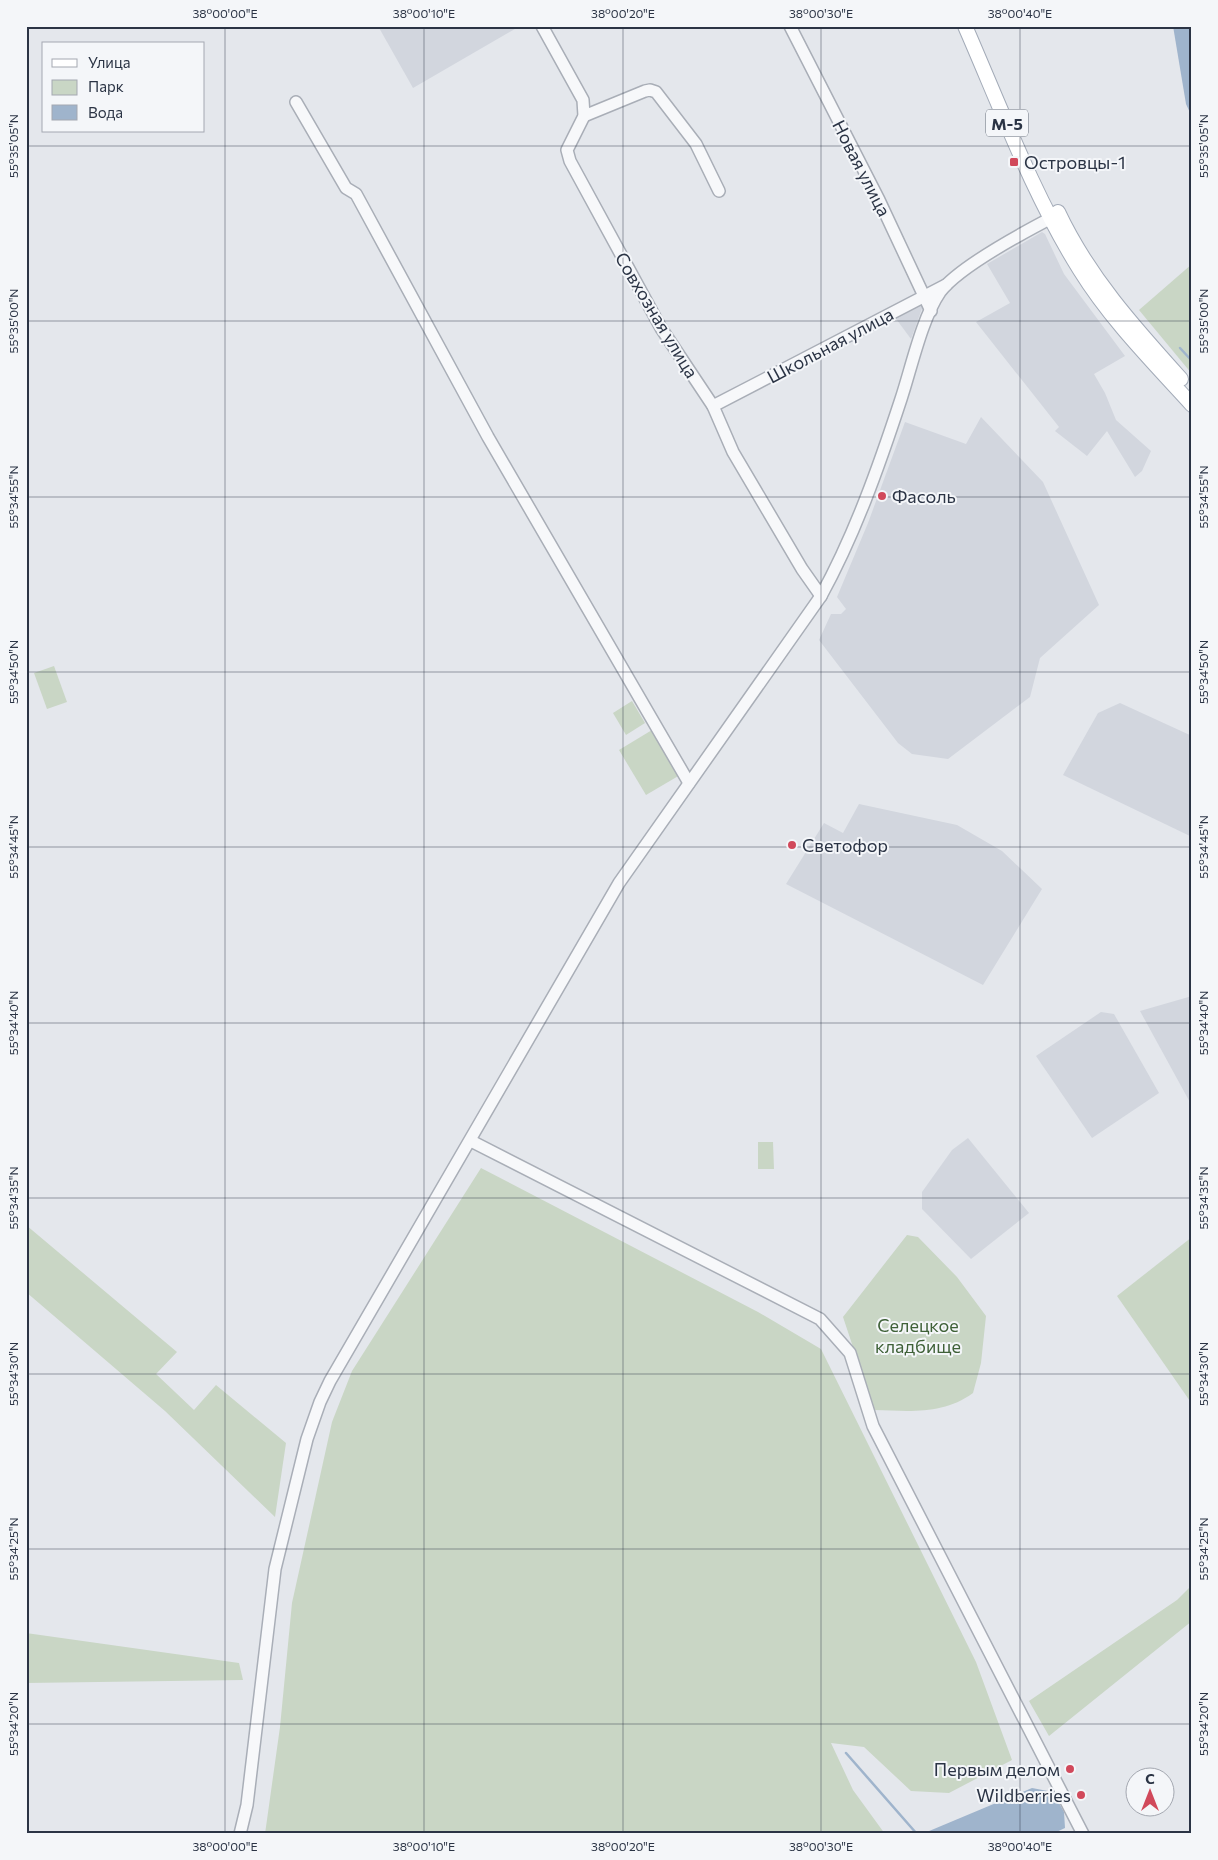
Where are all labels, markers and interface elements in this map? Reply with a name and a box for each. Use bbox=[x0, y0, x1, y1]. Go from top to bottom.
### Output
text: 38°00'00"E bbox=[192, 6, 258, 20]
text: 38°00'10"E bbox=[393, 6, 455, 20]
text: 38°00'20"E bbox=[591, 6, 655, 20]
text: 38°00'30"E bbox=[789, 6, 853, 20]
text: 38°00'40"E bbox=[988, 6, 1052, 20]
legend bbox=[42, 42, 205, 132]
text: Улица bbox=[88, 53, 130, 71]
text: Парк bbox=[88, 77, 124, 95]
text: Вода bbox=[88, 103, 123, 121]
road number: М-5 bbox=[986, 110, 1028, 136]
text: 55°35'05"N bbox=[6, 114, 20, 178]
text: 55°35'05"N bbox=[1196, 114, 1210, 178]
street label: Новая улица bbox=[828, 116, 896, 220]
place label: Островцы-1 bbox=[1024, 151, 1126, 173]
marker: Островцы-1 bbox=[1008, 156, 1020, 168]
street label: Совхозная улица bbox=[611, 248, 703, 382]
text: 55°35'00"N bbox=[6, 289, 20, 353]
text: 55°35'00"N bbox=[1196, 289, 1210, 353]
street label: Школьная улица bbox=[763, 302, 897, 388]
text: 55°34'55"N bbox=[6, 465, 20, 529]
text: 55°34'55"N bbox=[1196, 465, 1210, 529]
place label: Фасоль bbox=[892, 485, 956, 507]
marker: Фасоль bbox=[876, 490, 888, 502]
text: 55°34'50"N bbox=[6, 640, 20, 704]
text: 55°34'50"N bbox=[1196, 640, 1210, 704]
text: 55°34'45"N bbox=[6, 815, 20, 879]
text: 55°34'45"N bbox=[1196, 815, 1210, 879]
place label: Светофор bbox=[802, 834, 888, 856]
marker: Светофор bbox=[786, 839, 798, 851]
text: 55°34'40"N bbox=[6, 991, 20, 1055]
text: 55°34'40"N bbox=[1196, 991, 1210, 1055]
text: 55°34'35"N bbox=[6, 1166, 20, 1230]
text: 55°34'35"N bbox=[1196, 1166, 1210, 1230]
park label: Селецкое кладбище bbox=[875, 1314, 961, 1357]
text: 55°34'30"N bbox=[6, 1342, 20, 1406]
text: 55°34'30"N bbox=[1196, 1342, 1210, 1406]
text: 55°34'25"N bbox=[6, 1518, 20, 1580]
text: 55°34'25"N bbox=[1196, 1518, 1210, 1580]
text: 55°34'20"N bbox=[6, 1692, 20, 1756]
text: 55°34'20"N bbox=[1196, 1692, 1210, 1756]
place label: Первым делом bbox=[934, 1758, 1060, 1780]
marker: Первым делом bbox=[1064, 1763, 1076, 1775]
north arrow bbox=[1126, 1768, 1176, 1818]
text: С bbox=[1145, 1770, 1155, 1787]
place label: Wildberries bbox=[976, 1784, 1071, 1806]
marker: Wildberries bbox=[1075, 1789, 1087, 1801]
text: 38°00'00"E bbox=[192, 1839, 258, 1853]
text: 38°00'10"E bbox=[393, 1839, 455, 1853]
text: 38°00'20"E bbox=[591, 1839, 655, 1853]
text: 38°00'30"E bbox=[789, 1839, 853, 1853]
text: 38°00'40"E bbox=[988, 1839, 1052, 1853]

